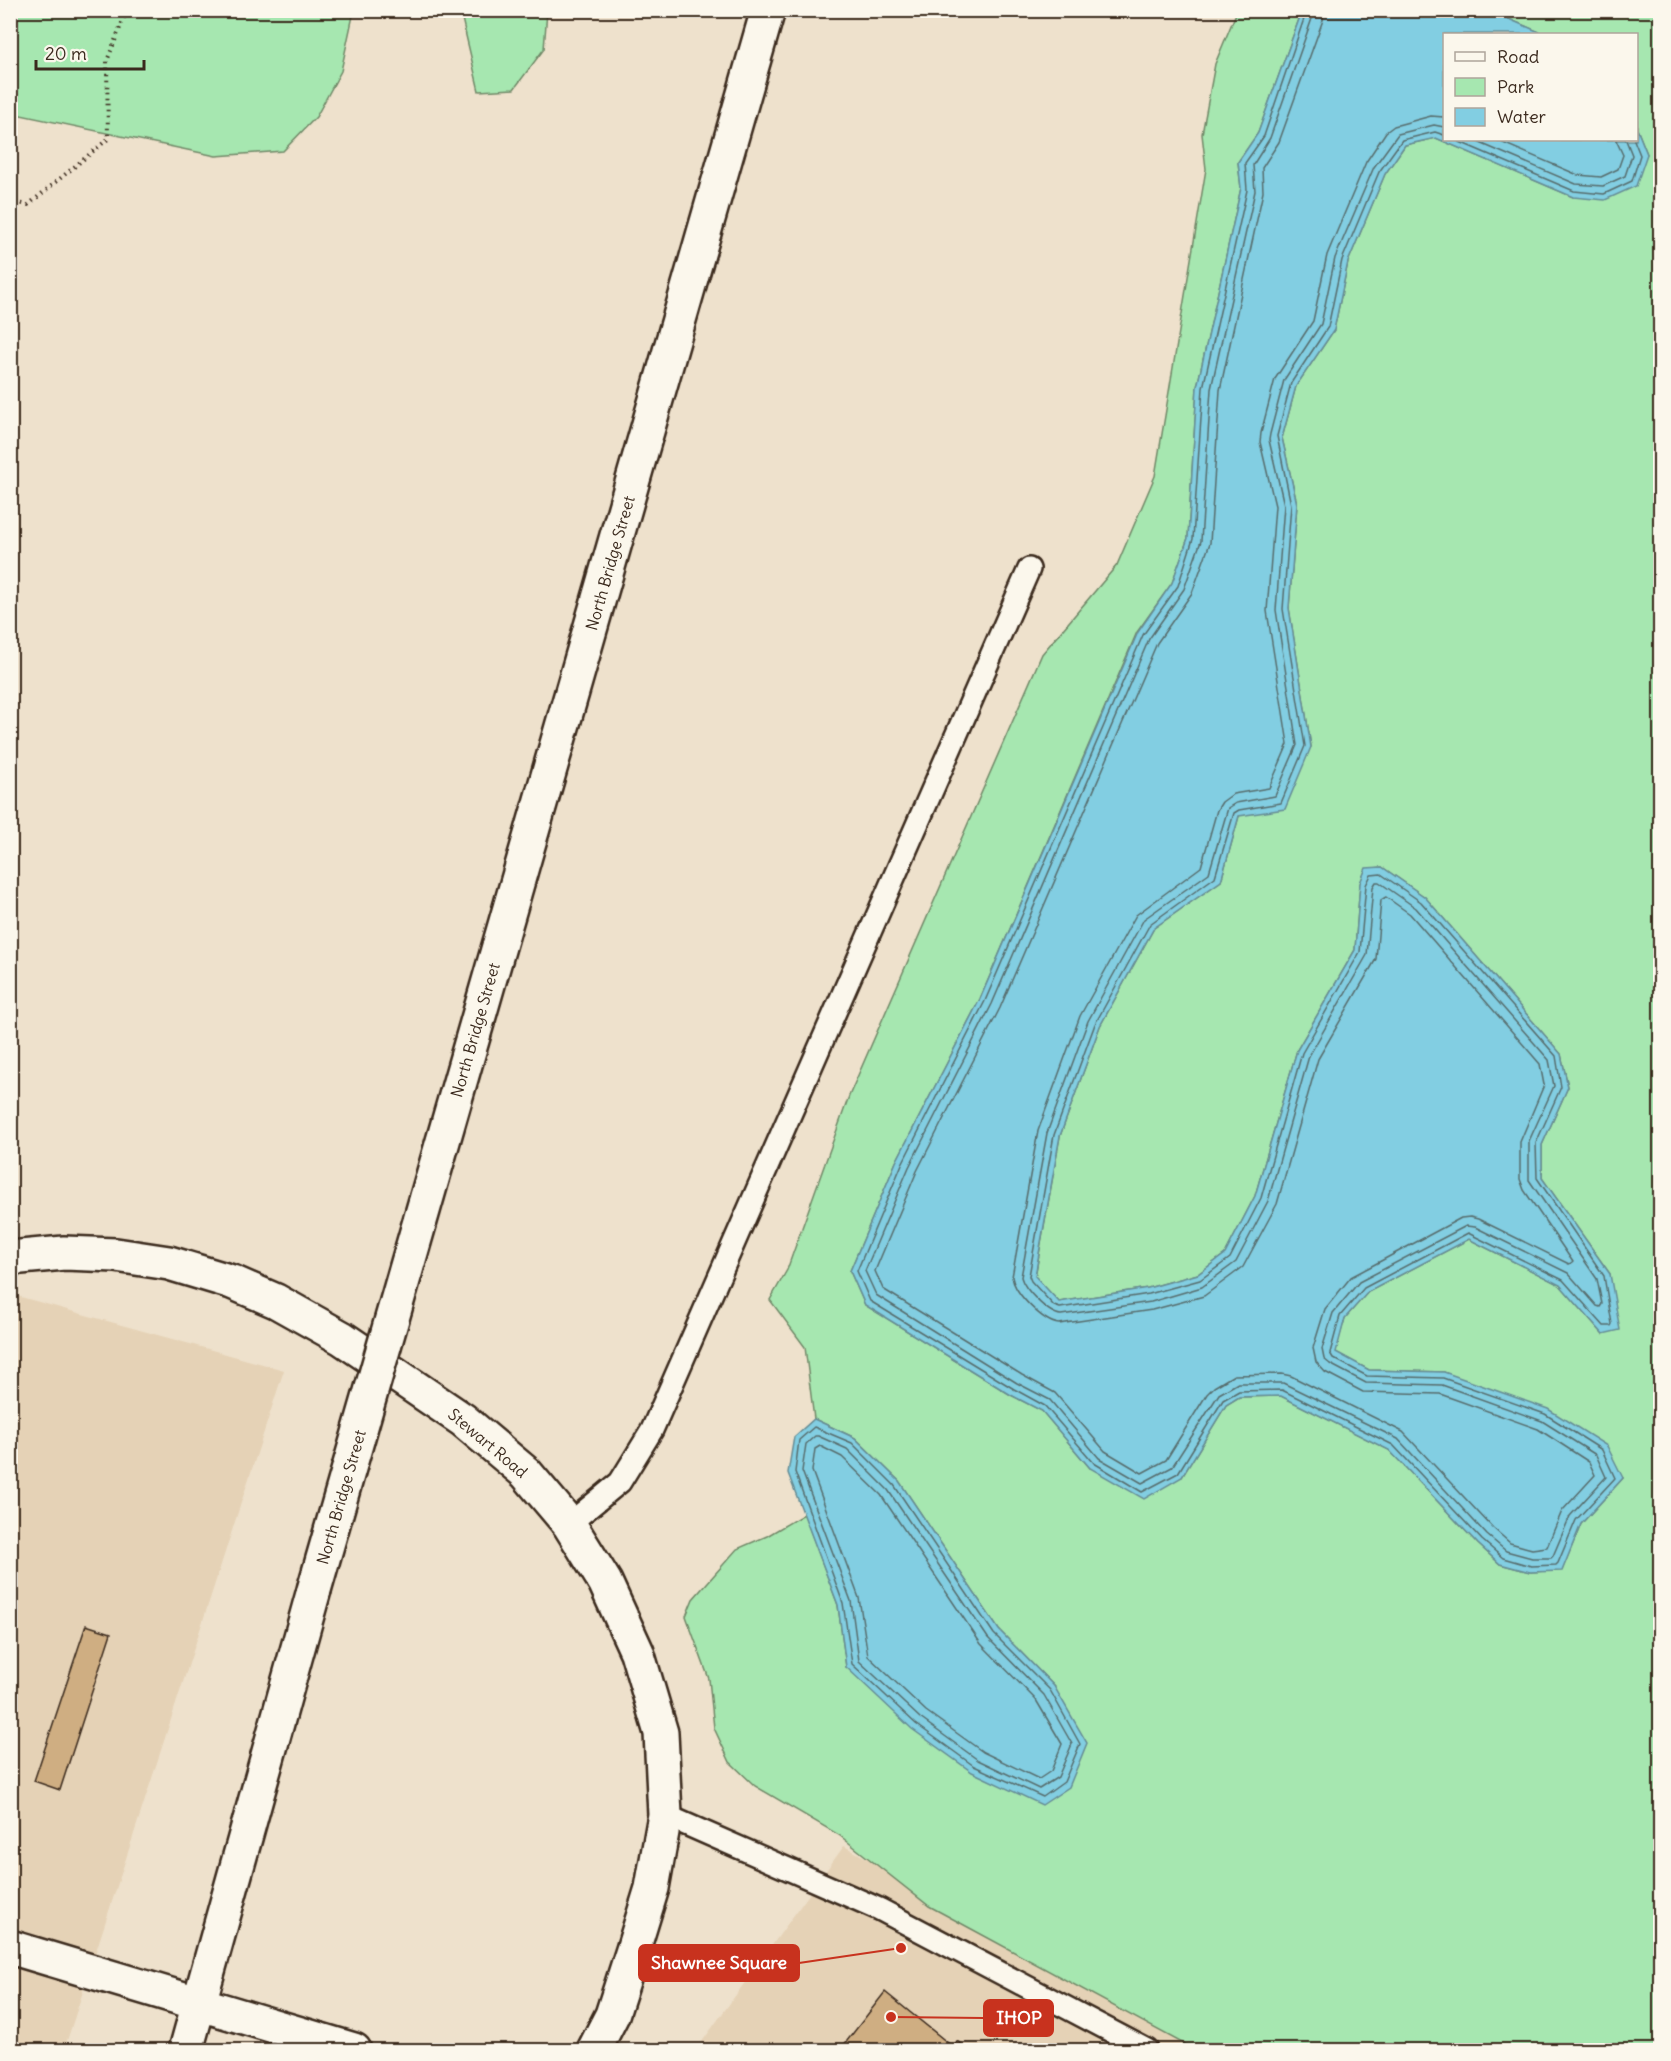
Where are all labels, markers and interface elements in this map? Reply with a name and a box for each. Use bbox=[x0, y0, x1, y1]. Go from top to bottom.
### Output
scale bar bbox=[36, 33, 144, 71]
legend bbox=[1443, 33, 1638, 141]
text: 20 m bbox=[45, 42, 87, 65]
text: Road bbox=[1497, 45, 1540, 68]
text: Park bbox=[1497, 75, 1534, 98]
text: Water bbox=[1497, 105, 1547, 128]
street label: North Bridge Street bbox=[581, 493, 639, 633]
street label: North Bridge Street bbox=[446, 960, 504, 1100]
street label: Stewart Road bbox=[444, 1404, 532, 1482]
street label: North Bridge Street bbox=[312, 1427, 370, 1567]
callout: Shawnee Square bbox=[639, 1945, 799, 1981]
text: Shawnee Square bbox=[651, 1951, 787, 1974]
callout: IHOP bbox=[984, 2000, 1053, 2036]
text: IHOP bbox=[996, 2006, 1042, 2029]

